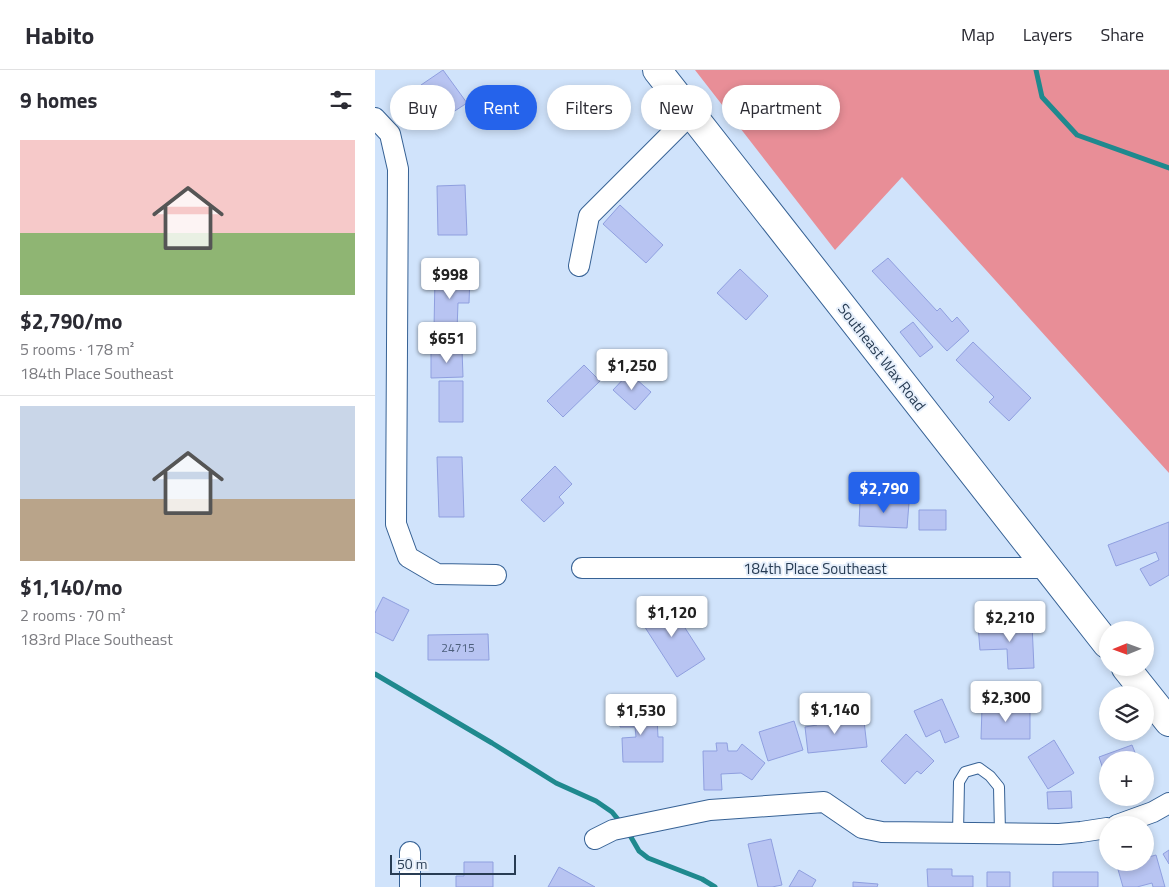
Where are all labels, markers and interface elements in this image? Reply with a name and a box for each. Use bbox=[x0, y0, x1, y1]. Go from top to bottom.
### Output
text: Habito bbox=[25, 17, 94, 53]
text: Map bbox=[961, 21, 995, 48]
text: Layers bbox=[1023, 21, 1072, 48]
text: Share bbox=[1100, 21, 1144, 48]
text: 9 homes bbox=[20, 84, 97, 116]
chip: Buy bbox=[390, 85, 455, 130]
chip: Rent bbox=[465, 85, 537, 130]
chip: Filters bbox=[547, 85, 631, 130]
chip: New bbox=[641, 85, 712, 130]
chip: Apartment bbox=[722, 85, 840, 130]
icon: filters bbox=[327, 86, 355, 114]
icon: home bbox=[143, 173, 233, 263]
pin: $998 bbox=[420, 258, 480, 300]
text: $998 bbox=[432, 262, 468, 286]
street label: Southeast Wax Road bbox=[833, 298, 931, 416]
text: $2,790/mo bbox=[20, 305, 122, 337]
pin: $651 bbox=[417, 322, 477, 364]
text: $651 bbox=[429, 326, 465, 350]
text: 5 rooms · 178 m² bbox=[20, 337, 134, 361]
pin: $1,250 bbox=[591, 348, 673, 391]
text: $1,250 bbox=[607, 353, 657, 377]
text: 184th Place Southeast bbox=[20, 361, 173, 385]
icon: home bbox=[143, 438, 233, 528]
pin: $2,790 bbox=[843, 472, 925, 514]
text: $2,790 bbox=[859, 476, 909, 500]
street label: 184th Place Southeast bbox=[743, 557, 888, 580]
text: $1,140/mo bbox=[20, 571, 122, 603]
pin: $1,120 bbox=[631, 596, 713, 638]
text: $1,120 bbox=[647, 600, 697, 624]
pin: $2,210 bbox=[969, 600, 1051, 643]
text: 2 rooms · 70 m² bbox=[20, 603, 125, 627]
text: $2,210 bbox=[985, 605, 1035, 629]
north arrow bbox=[1099, 621, 1154, 676]
map controls bbox=[1099, 621, 1154, 871]
text: 183rd Place Southeast bbox=[20, 627, 173, 651]
house number: 24715 bbox=[441, 638, 475, 657]
pin: $2,300 bbox=[965, 680, 1047, 723]
text: $2,300 bbox=[981, 685, 1031, 709]
button: layers bbox=[1099, 686, 1154, 741]
pin: $1,140 bbox=[794, 692, 876, 735]
pin: $1,530 bbox=[600, 694, 682, 736]
text: $1,140 bbox=[810, 697, 860, 721]
text: $1,530 bbox=[616, 698, 666, 722]
button: + bbox=[1099, 751, 1154, 806]
button: − bbox=[1099, 816, 1154, 871]
scale bar bbox=[390, 852, 516, 875]
text: 50 m bbox=[397, 853, 427, 874]

